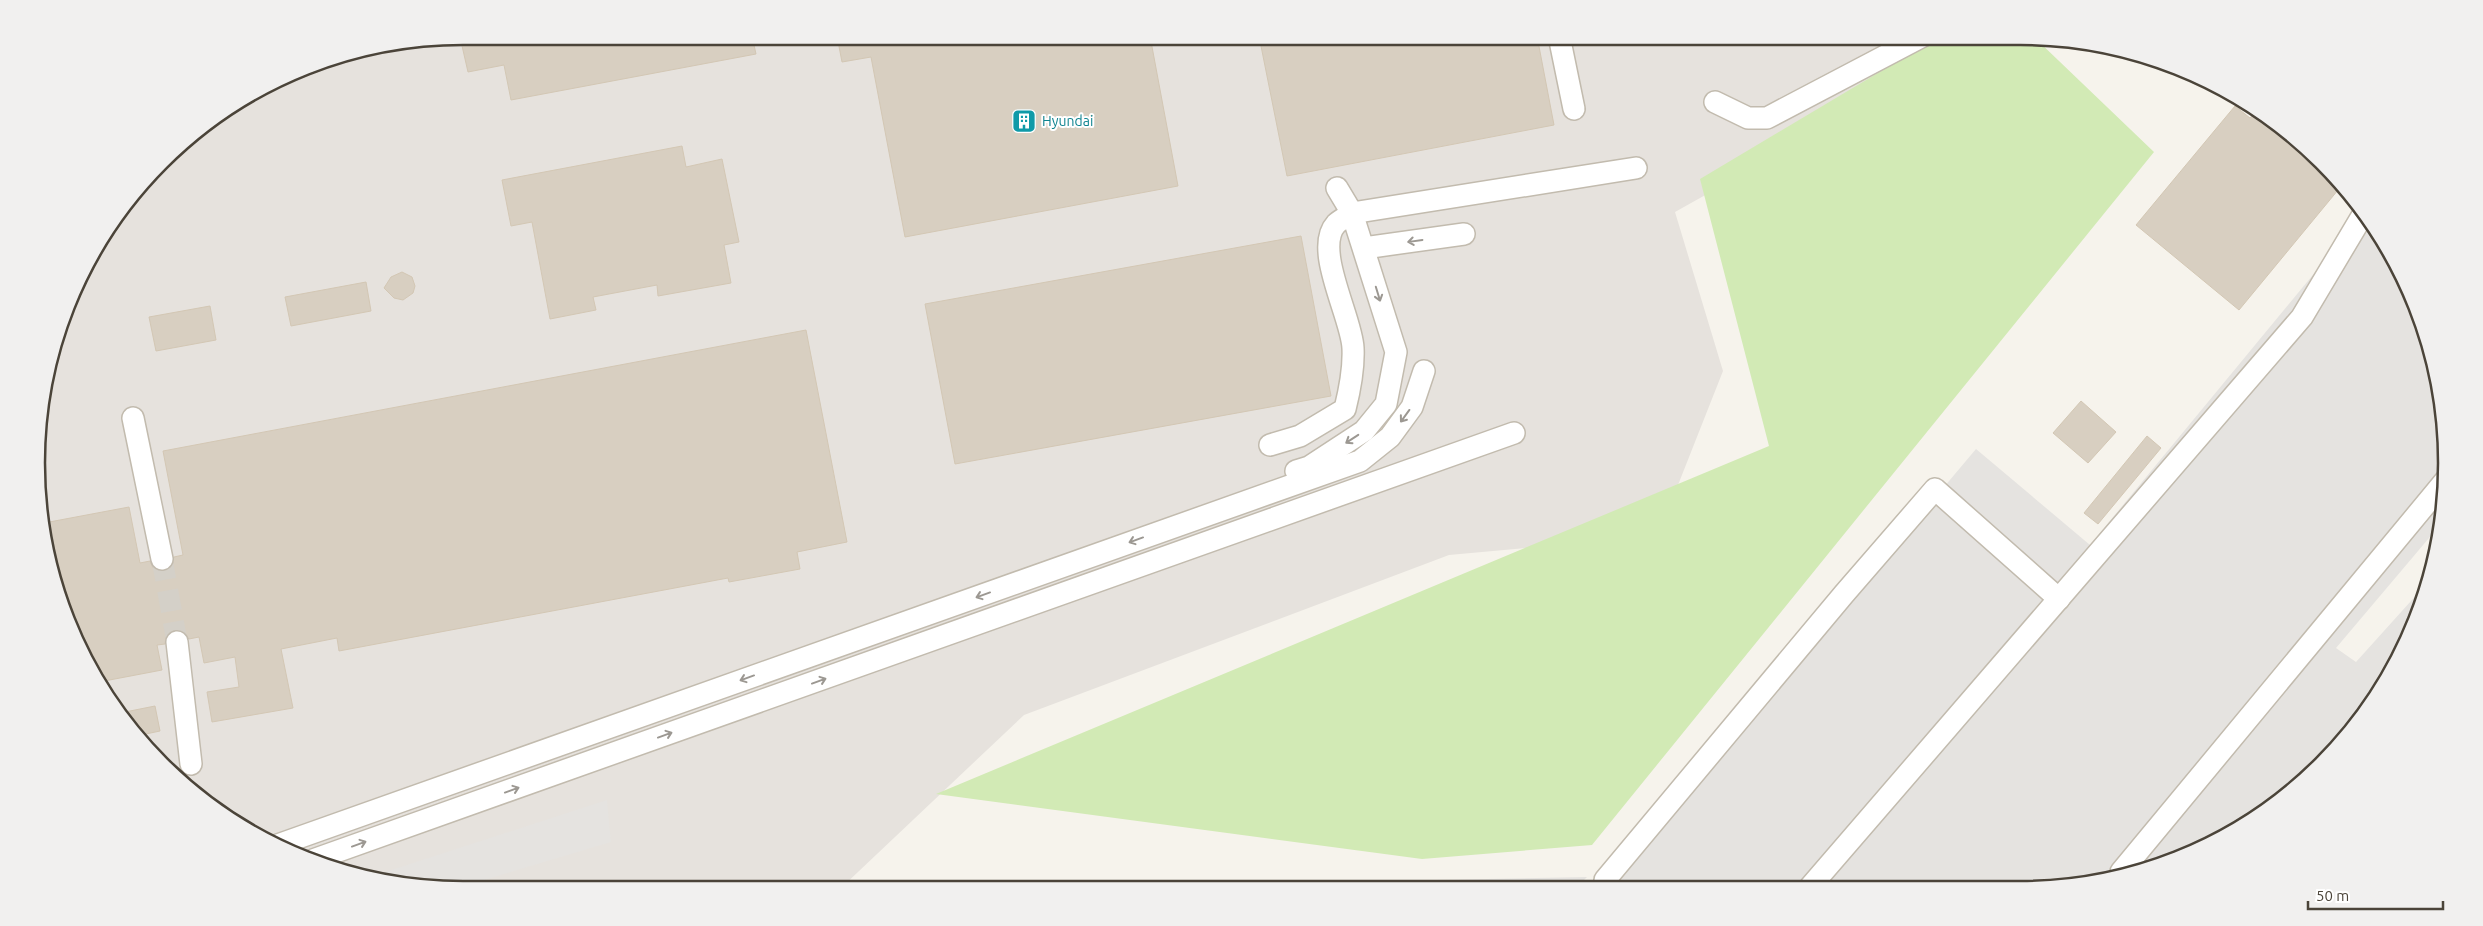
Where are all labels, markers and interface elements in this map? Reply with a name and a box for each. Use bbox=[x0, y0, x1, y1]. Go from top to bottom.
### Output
building icon: Hyundai bbox=[1011, 108, 1037, 134]
place label: Hyundai bbox=[1042, 113, 1093, 129]
one-way arrow bbox=[1408, 236, 1424, 246]
one-way arrow bbox=[1374, 286, 1384, 302]
one-way arrow bbox=[1400, 408, 1411, 422]
one-way arrow bbox=[1345, 434, 1359, 444]
one-way arrow bbox=[1129, 536, 1144, 545]
one-way arrow bbox=[976, 591, 991, 600]
one-way arrow bbox=[740, 674, 756, 684]
one-way arrow bbox=[810, 676, 826, 685]
one-way arrow bbox=[657, 730, 673, 739]
one-way arrow bbox=[504, 785, 520, 794]
one-way arrow bbox=[351, 839, 366, 848]
scale bar bbox=[2308, 878, 2443, 910]
text: 50 m bbox=[2316, 887, 2349, 904]

